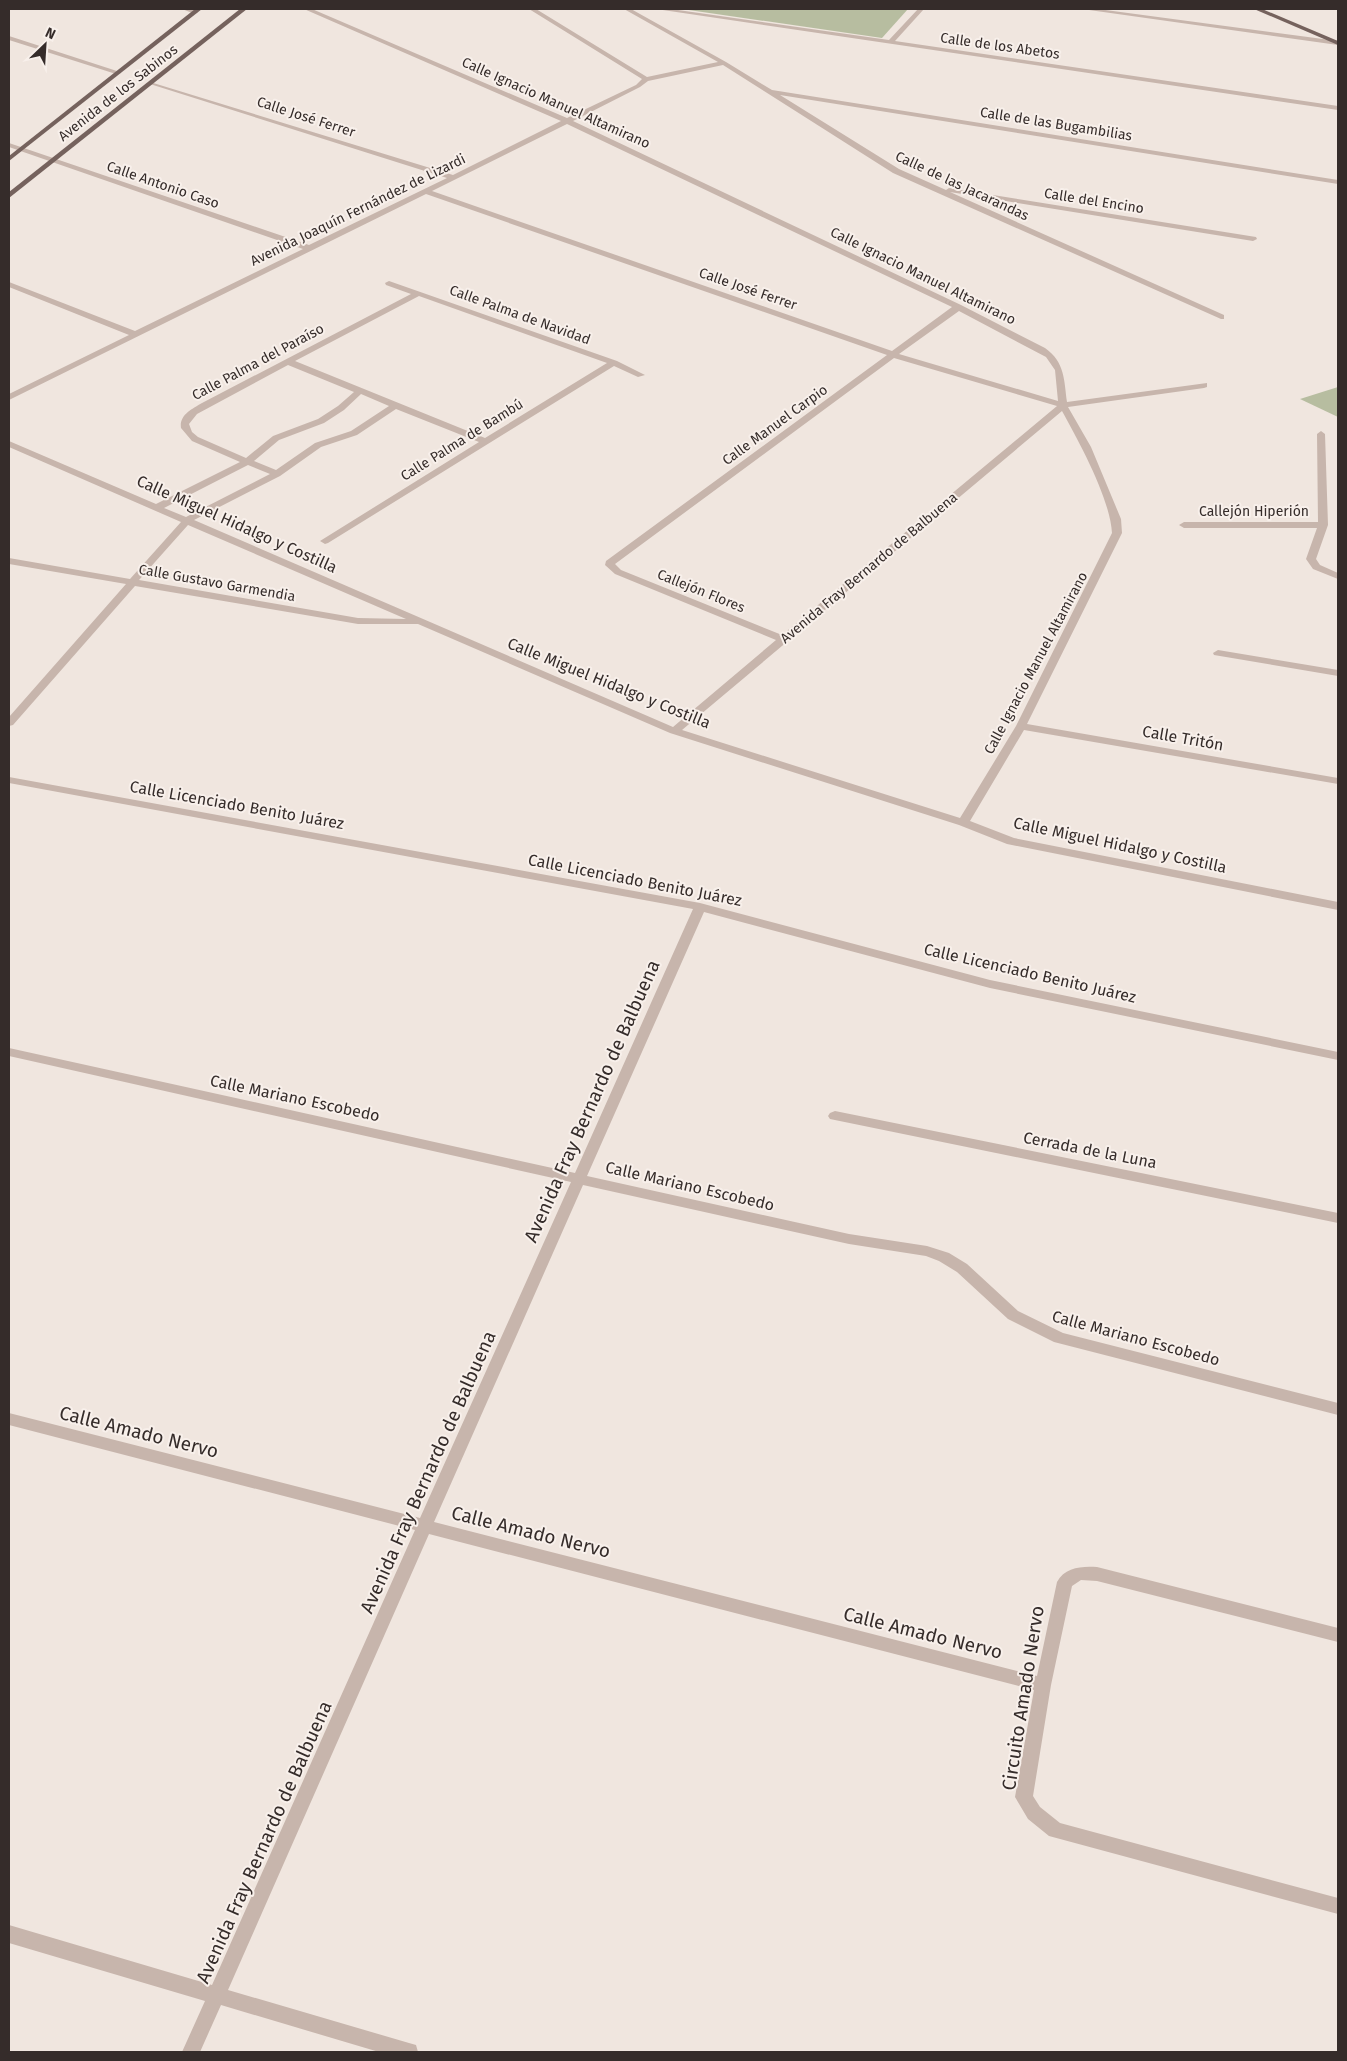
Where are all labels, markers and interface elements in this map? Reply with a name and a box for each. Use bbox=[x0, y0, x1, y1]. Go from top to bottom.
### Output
north arrow bbox=[20, 20, 70, 70]
text: N bbox=[42, 24, 58, 43]
street label: Calle de los Abetos bbox=[939, 29, 1061, 63]
street label: Avenida de los Sabinos bbox=[55, 41, 181, 145]
street label: Calle Ignacio Manuel Altamirano bbox=[459, 54, 653, 152]
street label: Calle José Ferrer bbox=[255, 93, 358, 141]
street label: Calle de las Bugambilias bbox=[979, 104, 1134, 144]
street label: Calle de las Jacarandas bbox=[893, 148, 1032, 225]
street label: Avenida Joaquín Fernández de Lizardi bbox=[248, 150, 468, 270]
street label: Calle Antonio Caso bbox=[105, 158, 221, 212]
street label: Calle del Encino bbox=[1043, 185, 1145, 217]
street label: Calle Ignacio Manuel Altamirano bbox=[827, 224, 1019, 328]
street label: Calle José Ferrer bbox=[697, 264, 800, 314]
street label: Calle Palma de Navidad bbox=[447, 282, 593, 348]
street label: Calle Palma del Paraíso bbox=[189, 320, 327, 404]
street label: Calle Manuel Carpio bbox=[719, 381, 831, 469]
street label: Calle Palma de Bambú bbox=[398, 395, 526, 485]
street label: Calle Miguel Hidalgo y Costilla bbox=[134, 471, 340, 577]
street label: Avenida Fray Bernardo de Balbuena bbox=[777, 489, 961, 647]
street label: Callejón Hiperión bbox=[1199, 503, 1309, 520]
street label: Calle Gustavo Garmendia bbox=[137, 561, 297, 605]
street label: Callejón Flores bbox=[655, 566, 748, 616]
street label: Calle Ignacio Manuel Altamirano bbox=[981, 569, 1091, 757]
street label: Calle Miguel Hidalgo y Costilla bbox=[505, 633, 713, 733]
street label: Calle Tritón bbox=[1141, 721, 1225, 755]
street label: Calle Licenciado Benito Juárez bbox=[128, 777, 346, 833]
street label: Calle Miguel Hidalgo y Costilla bbox=[1012, 813, 1228, 877]
street label: Calle Licenciado Benito Juárez bbox=[527, 850, 743, 910]
street label: Calle Licenciado Benito Juárez bbox=[922, 939, 1138, 1007]
street label: Avenida Fray Bernardo de Balbuena bbox=[519, 956, 665, 1246]
street label: Calle Mariano Escobedo bbox=[208, 1071, 382, 1125]
street label: Cerrada de la Luna bbox=[1022, 1128, 1158, 1172]
street label: Calle Mariano Escobedo bbox=[604, 1157, 776, 1215]
street label: Calle Mariano Escobedo bbox=[1050, 1306, 1222, 1370]
street label: Avenida Fray Bernardo de Balbuena bbox=[355, 1327, 501, 1617]
street label: Calle Amado Nervo bbox=[57, 1401, 221, 1463]
street label: Calle Amado Nervo bbox=[449, 1501, 613, 1563]
street label: Calle Amado Nervo bbox=[841, 1602, 1005, 1664]
street label: Circuito Amado Nervo bbox=[997, 1604, 1049, 1792]
street label: Avenida Fray Bernardo de Balbuena bbox=[191, 1697, 337, 1987]

